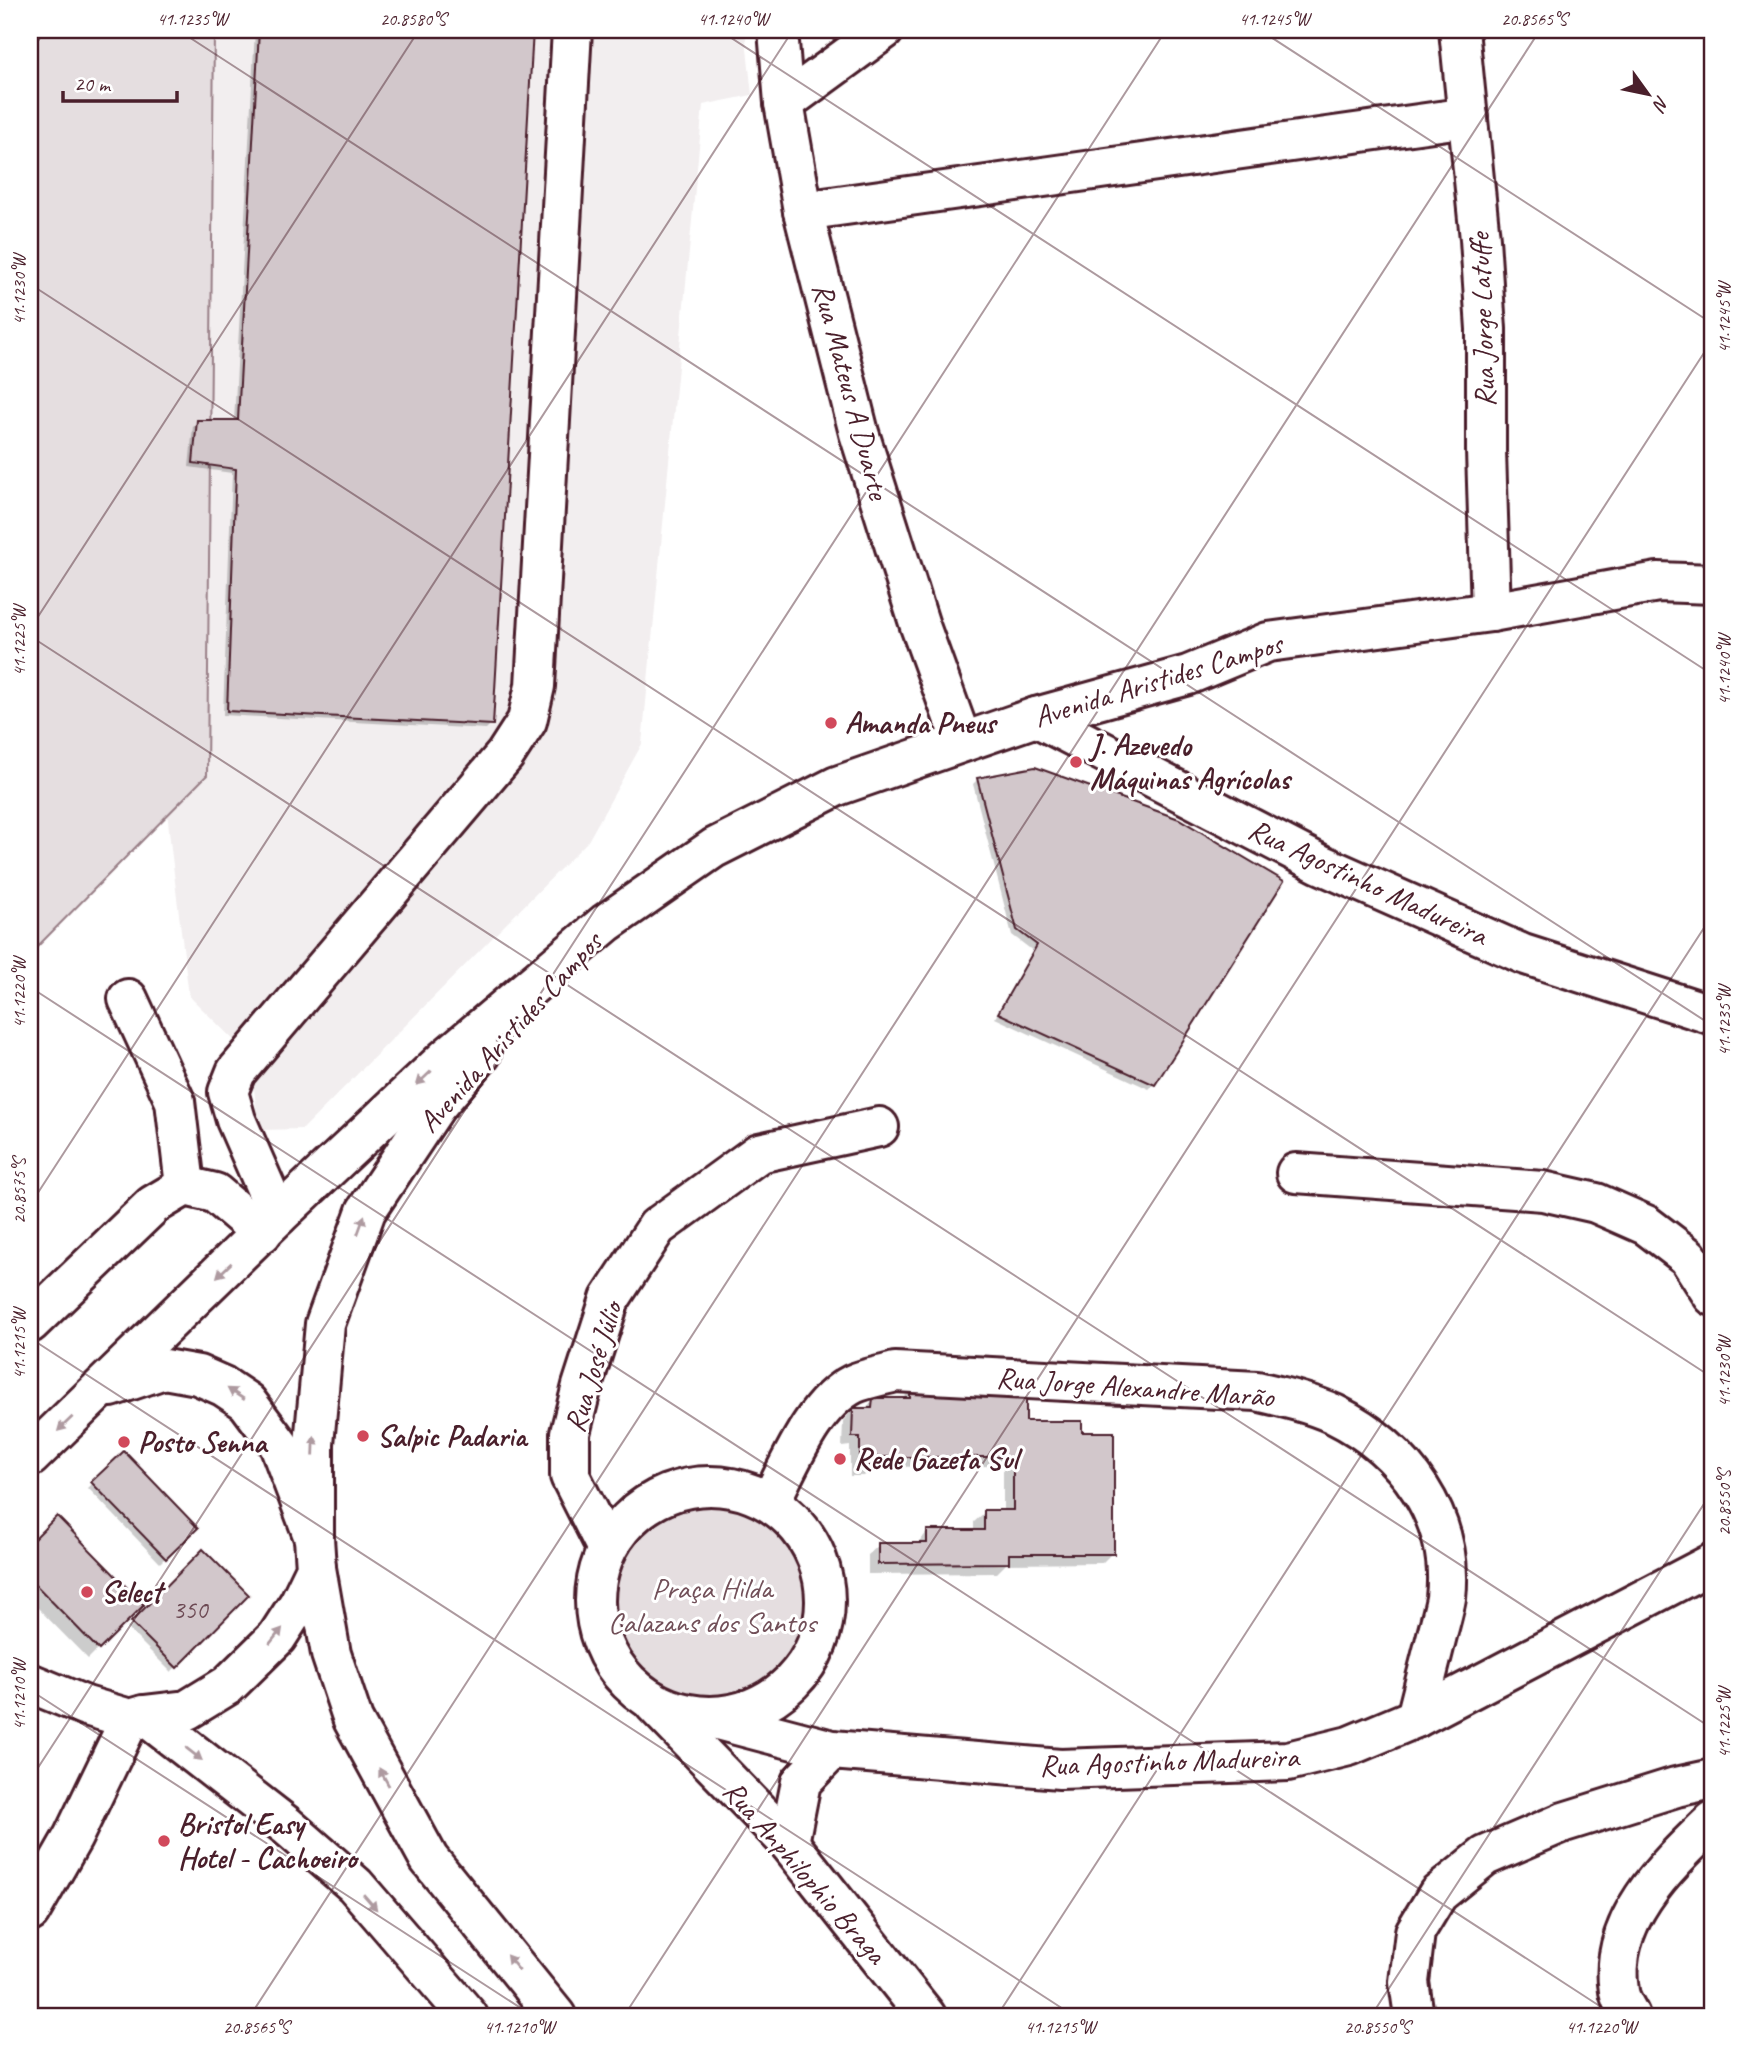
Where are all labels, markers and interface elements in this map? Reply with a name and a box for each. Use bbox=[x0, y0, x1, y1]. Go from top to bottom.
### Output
text: 41.1235°W bbox=[157, 8, 230, 30]
text: 20.8580°S bbox=[380, 8, 449, 30]
text: 41.1240°W bbox=[698, 8, 771, 30]
text: 41.1245°W bbox=[1239, 8, 1312, 30]
text: 20.8565°S bbox=[1501, 8, 1570, 30]
scale bar bbox=[63, 60, 177, 104]
north arrow bbox=[1614, 60, 1684, 130]
text: 20 m bbox=[74, 71, 112, 97]
text: N bbox=[1646, 91, 1675, 117]
street label: Rua Jorge Latuffe bbox=[1460, 230, 1504, 408]
text: 41.1230°W bbox=[8, 252, 30, 325]
street label: Rua Mateus A Duarte bbox=[804, 279, 899, 505]
text: 41.1245°W bbox=[1713, 280, 1735, 353]
text: 41.1225°W bbox=[8, 603, 30, 676]
street label: Avenida Aristides Campos bbox=[1029, 623, 1289, 736]
text: 41.1240°W bbox=[1713, 632, 1735, 705]
place label: Amanda Pneus bbox=[845, 704, 999, 742]
marker: Amanda Pneus bbox=[823, 715, 839, 731]
place label: J. Azevedo Máquinas Agrícolas bbox=[1088, 726, 1293, 798]
marker: J. Azevedo Máquinas Agrícolas bbox=[1068, 754, 1084, 770]
street label: Rua Agostinho Madureira bbox=[1242, 810, 1495, 955]
street label: Avenida Aristides Campos bbox=[410, 922, 612, 1140]
text: 41.1220°W bbox=[8, 955, 30, 1028]
text: 41.1235°W bbox=[1713, 983, 1735, 1056]
one-way arrow bbox=[416, 1070, 433, 1086]
text: 20.8575°S bbox=[8, 1155, 30, 1224]
one-way arrow bbox=[356, 1214, 367, 1235]
one-way arrow bbox=[216, 1261, 233, 1277]
street label: Rua José Júlio bbox=[555, 1294, 632, 1437]
text: 41.1215°W bbox=[8, 1306, 30, 1379]
text: 41.1230°W bbox=[1713, 1334, 1735, 1407]
street label: Rua Jorge Alexandre Marão bbox=[995, 1358, 1276, 1416]
one-way arrow bbox=[227, 1388, 246, 1401]
one-way arrow bbox=[56, 1415, 73, 1432]
place label: Salpic Padaria bbox=[377, 1417, 529, 1455]
place label: Posto Senna bbox=[138, 1423, 269, 1461]
marker: Salpic Padaria bbox=[355, 1428, 371, 1444]
marker: Posto Senna bbox=[116, 1434, 132, 1450]
one-way arrow bbox=[309, 1434, 320, 1456]
place label: Rede Gazeta Sul bbox=[854, 1440, 1023, 1478]
marker: Rede Gazeta Sul bbox=[832, 1451, 848, 1467]
text: 20.8550°S bbox=[1713, 1467, 1735, 1536]
park label: Praça Hilda Calazans dos Santos bbox=[608, 1569, 819, 1641]
place label: Select bbox=[101, 1573, 167, 1611]
marker: Select bbox=[79, 1584, 95, 1600]
house number: 350 bbox=[172, 1593, 210, 1626]
one-way arrow bbox=[268, 1628, 283, 1646]
text: 41.1210°W bbox=[8, 1657, 30, 1730]
text: 41.1225°W bbox=[1713, 1685, 1735, 1758]
street label: Rua Agostinho Madureira bbox=[1039, 1737, 1301, 1785]
one-way arrow bbox=[185, 1747, 203, 1762]
one-way arrow bbox=[378, 1767, 390, 1787]
street label: Rua Anphilophio Braga bbox=[715, 1773, 896, 1973]
place label: Bristol Easy Hotel - Cachoeiro bbox=[178, 1805, 360, 1877]
marker: Bristol Easy Hotel - Cachoeiro bbox=[156, 1833, 172, 1849]
one-way arrow bbox=[362, 1894, 377, 1911]
one-way arrow bbox=[506, 1955, 521, 1972]
text: 20.8565°S bbox=[223, 2016, 292, 2038]
text: 41.1210°W bbox=[484, 2016, 557, 2038]
text: 41.1215°W bbox=[1025, 2016, 1098, 2038]
text: 20.8550°S bbox=[1344, 2016, 1413, 2038]
text: 41.1220°W bbox=[1566, 2016, 1639, 2038]

